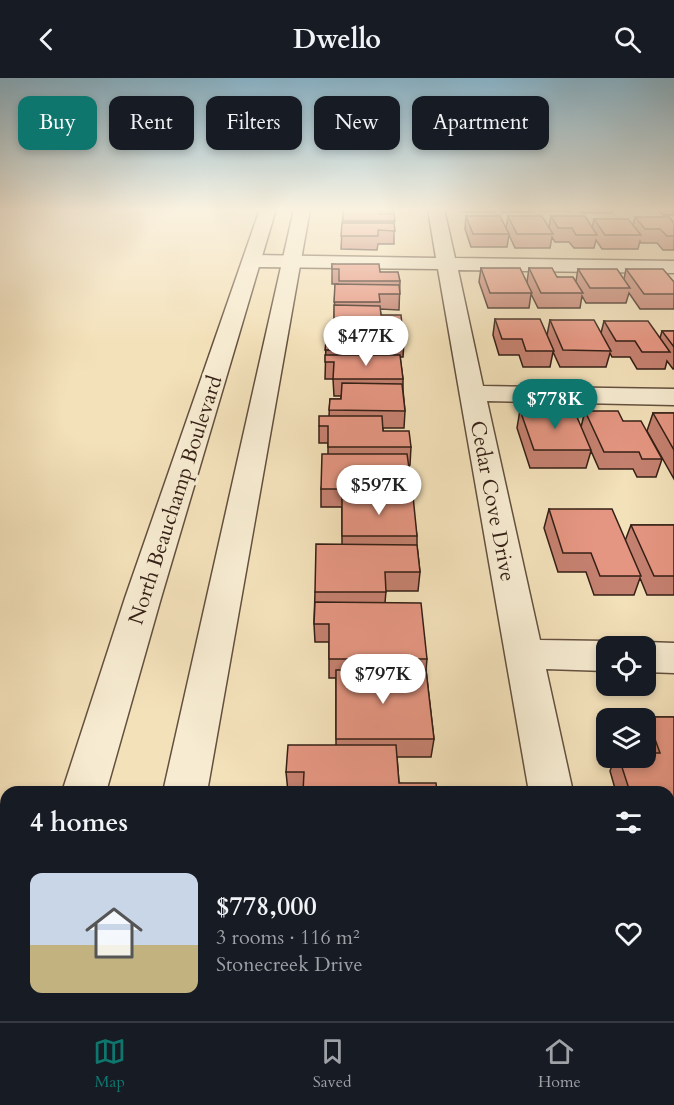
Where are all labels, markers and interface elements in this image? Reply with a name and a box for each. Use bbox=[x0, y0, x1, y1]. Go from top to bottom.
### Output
text: Dwello bbox=[293, 21, 381, 58]
icon: back bbox=[30, 23, 63, 56]
icon: search bbox=[611, 23, 644, 56]
chip: Buy bbox=[18, 96, 97, 150]
chip: Rent bbox=[109, 96, 194, 150]
chip: Filters bbox=[206, 96, 302, 150]
chip: New bbox=[314, 96, 400, 150]
chip: Apartment bbox=[412, 96, 549, 150]
pin: $477K bbox=[324, 316, 408, 367]
text: $477K bbox=[337, 322, 395, 349]
street label: North Beauchamp Boulevard bbox=[121, 372, 230, 628]
pin: $778K bbox=[513, 379, 597, 430]
text: $778K bbox=[526, 385, 584, 412]
street label: Cedar Cove Drive bbox=[463, 418, 522, 584]
pin: $597K bbox=[337, 465, 421, 516]
text: $597K bbox=[350, 471, 408, 498]
map controls bbox=[596, 636, 656, 768]
button: locate bbox=[596, 636, 656, 696]
pin: $797K bbox=[341, 654, 425, 705]
text: $797K bbox=[354, 660, 412, 687]
button: layers bbox=[596, 708, 656, 768]
text: 4 homes bbox=[30, 805, 128, 840]
icon: filters bbox=[612, 806, 645, 839]
text: $778,000 bbox=[216, 889, 317, 924]
icon: home bbox=[78, 897, 150, 969]
icon: heart bbox=[612, 917, 645, 950]
text: 3 rooms · 116 m² bbox=[216, 924, 360, 951]
text: Stonecreek Drive bbox=[216, 951, 363, 978]
tab: Map bbox=[93, 1035, 126, 1093]
tab: Saved bbox=[313, 1035, 351, 1093]
tab: Home bbox=[538, 1035, 581, 1093]

